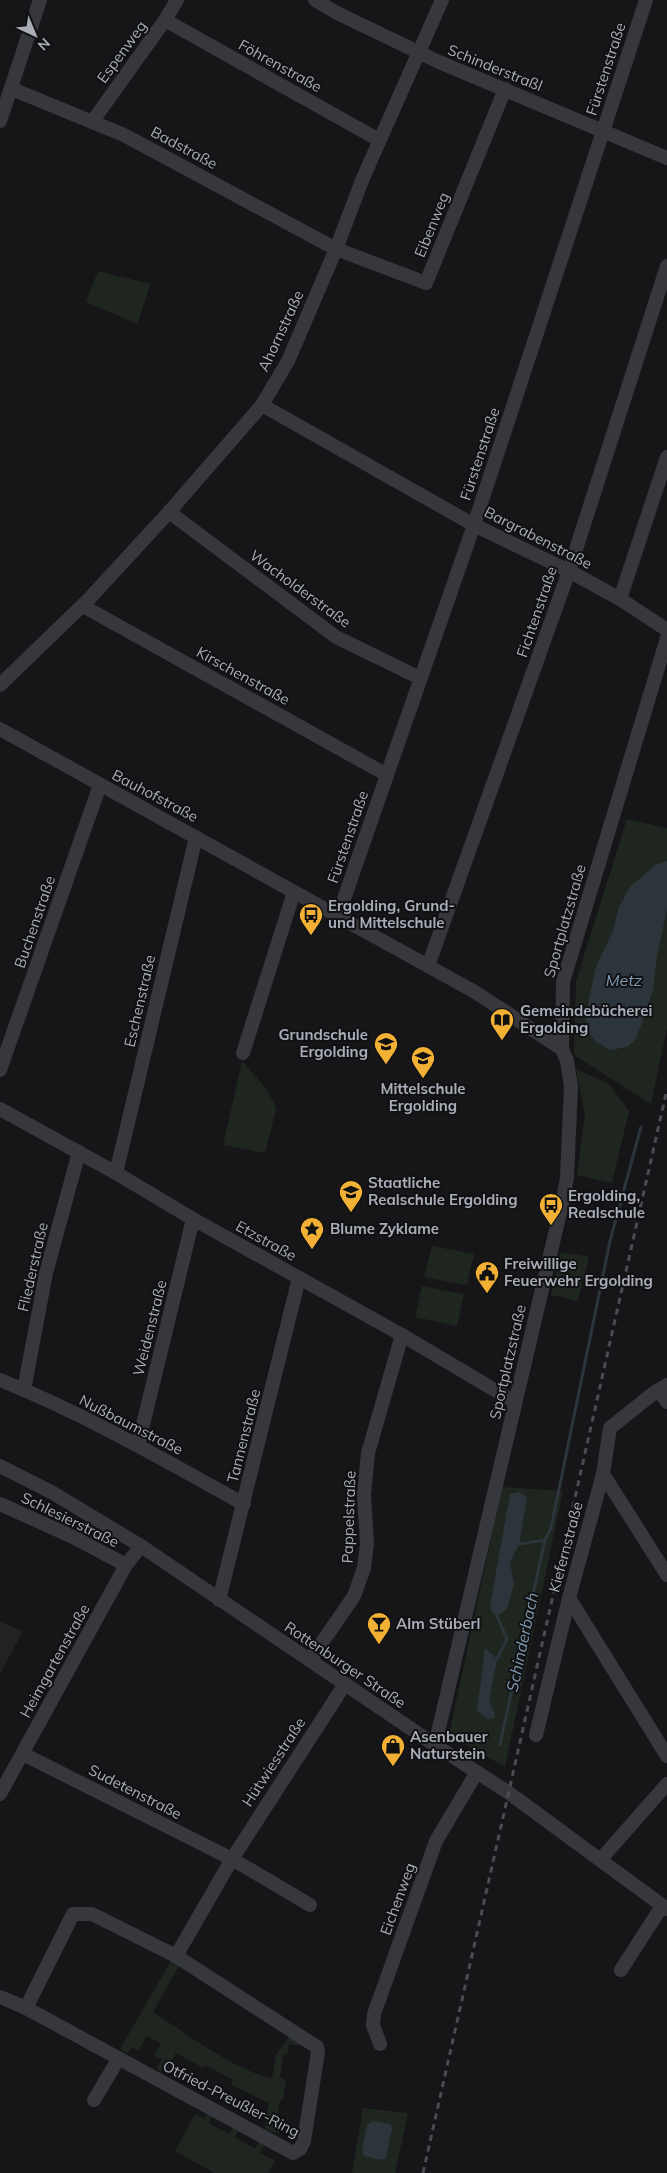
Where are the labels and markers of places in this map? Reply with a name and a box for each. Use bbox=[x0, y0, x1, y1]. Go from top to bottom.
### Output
place label: Ergolding, Grund- und Mittelschule bbox=[328, 896, 455, 932]
bus stop icon: Ergolding, Grund- und Mittelschule bbox=[298, 902, 324, 936]
place label: Gemeindebücherei Ergolding bbox=[520, 1001, 652, 1037]
library icon: Gemeindebücherei Ergolding bbox=[489, 1007, 515, 1041]
place label: Grundschule Ergolding bbox=[279, 1025, 368, 1061]
school or university icon: Grundschule Ergolding bbox=[373, 1031, 399, 1065]
school or university icon: Mittelschule Ergolding bbox=[410, 1045, 436, 1079]
place label: Mittelschule Ergolding bbox=[380, 1079, 466, 1115]
place label: Staatliche Realschule Ergolding bbox=[368, 1173, 518, 1209]
school or university icon: Staatliche Realschule Ergolding bbox=[338, 1179, 364, 1213]
place label: Ergolding, Realschule bbox=[568, 1186, 645, 1222]
bus stop icon: Ergolding, Realschule bbox=[538, 1192, 564, 1226]
place icon: Blume Zyklame bbox=[299, 1216, 325, 1250]
place label: Blume Zyklame bbox=[330, 1219, 439, 1238]
place label: Freiwillige Feuerwehr Ergolding bbox=[504, 1254, 653, 1290]
public building icon: Freiwillige Feuerwehr Ergolding bbox=[474, 1260, 500, 1294]
bar icon: Alm Stüberl bbox=[366, 1611, 392, 1645]
place label: Alm Stüberl bbox=[396, 1614, 480, 1633]
place label: Asenbauer Naturstein bbox=[410, 1727, 488, 1763]
shop icon: Asenbauer Naturstein bbox=[380, 1733, 406, 1767]

